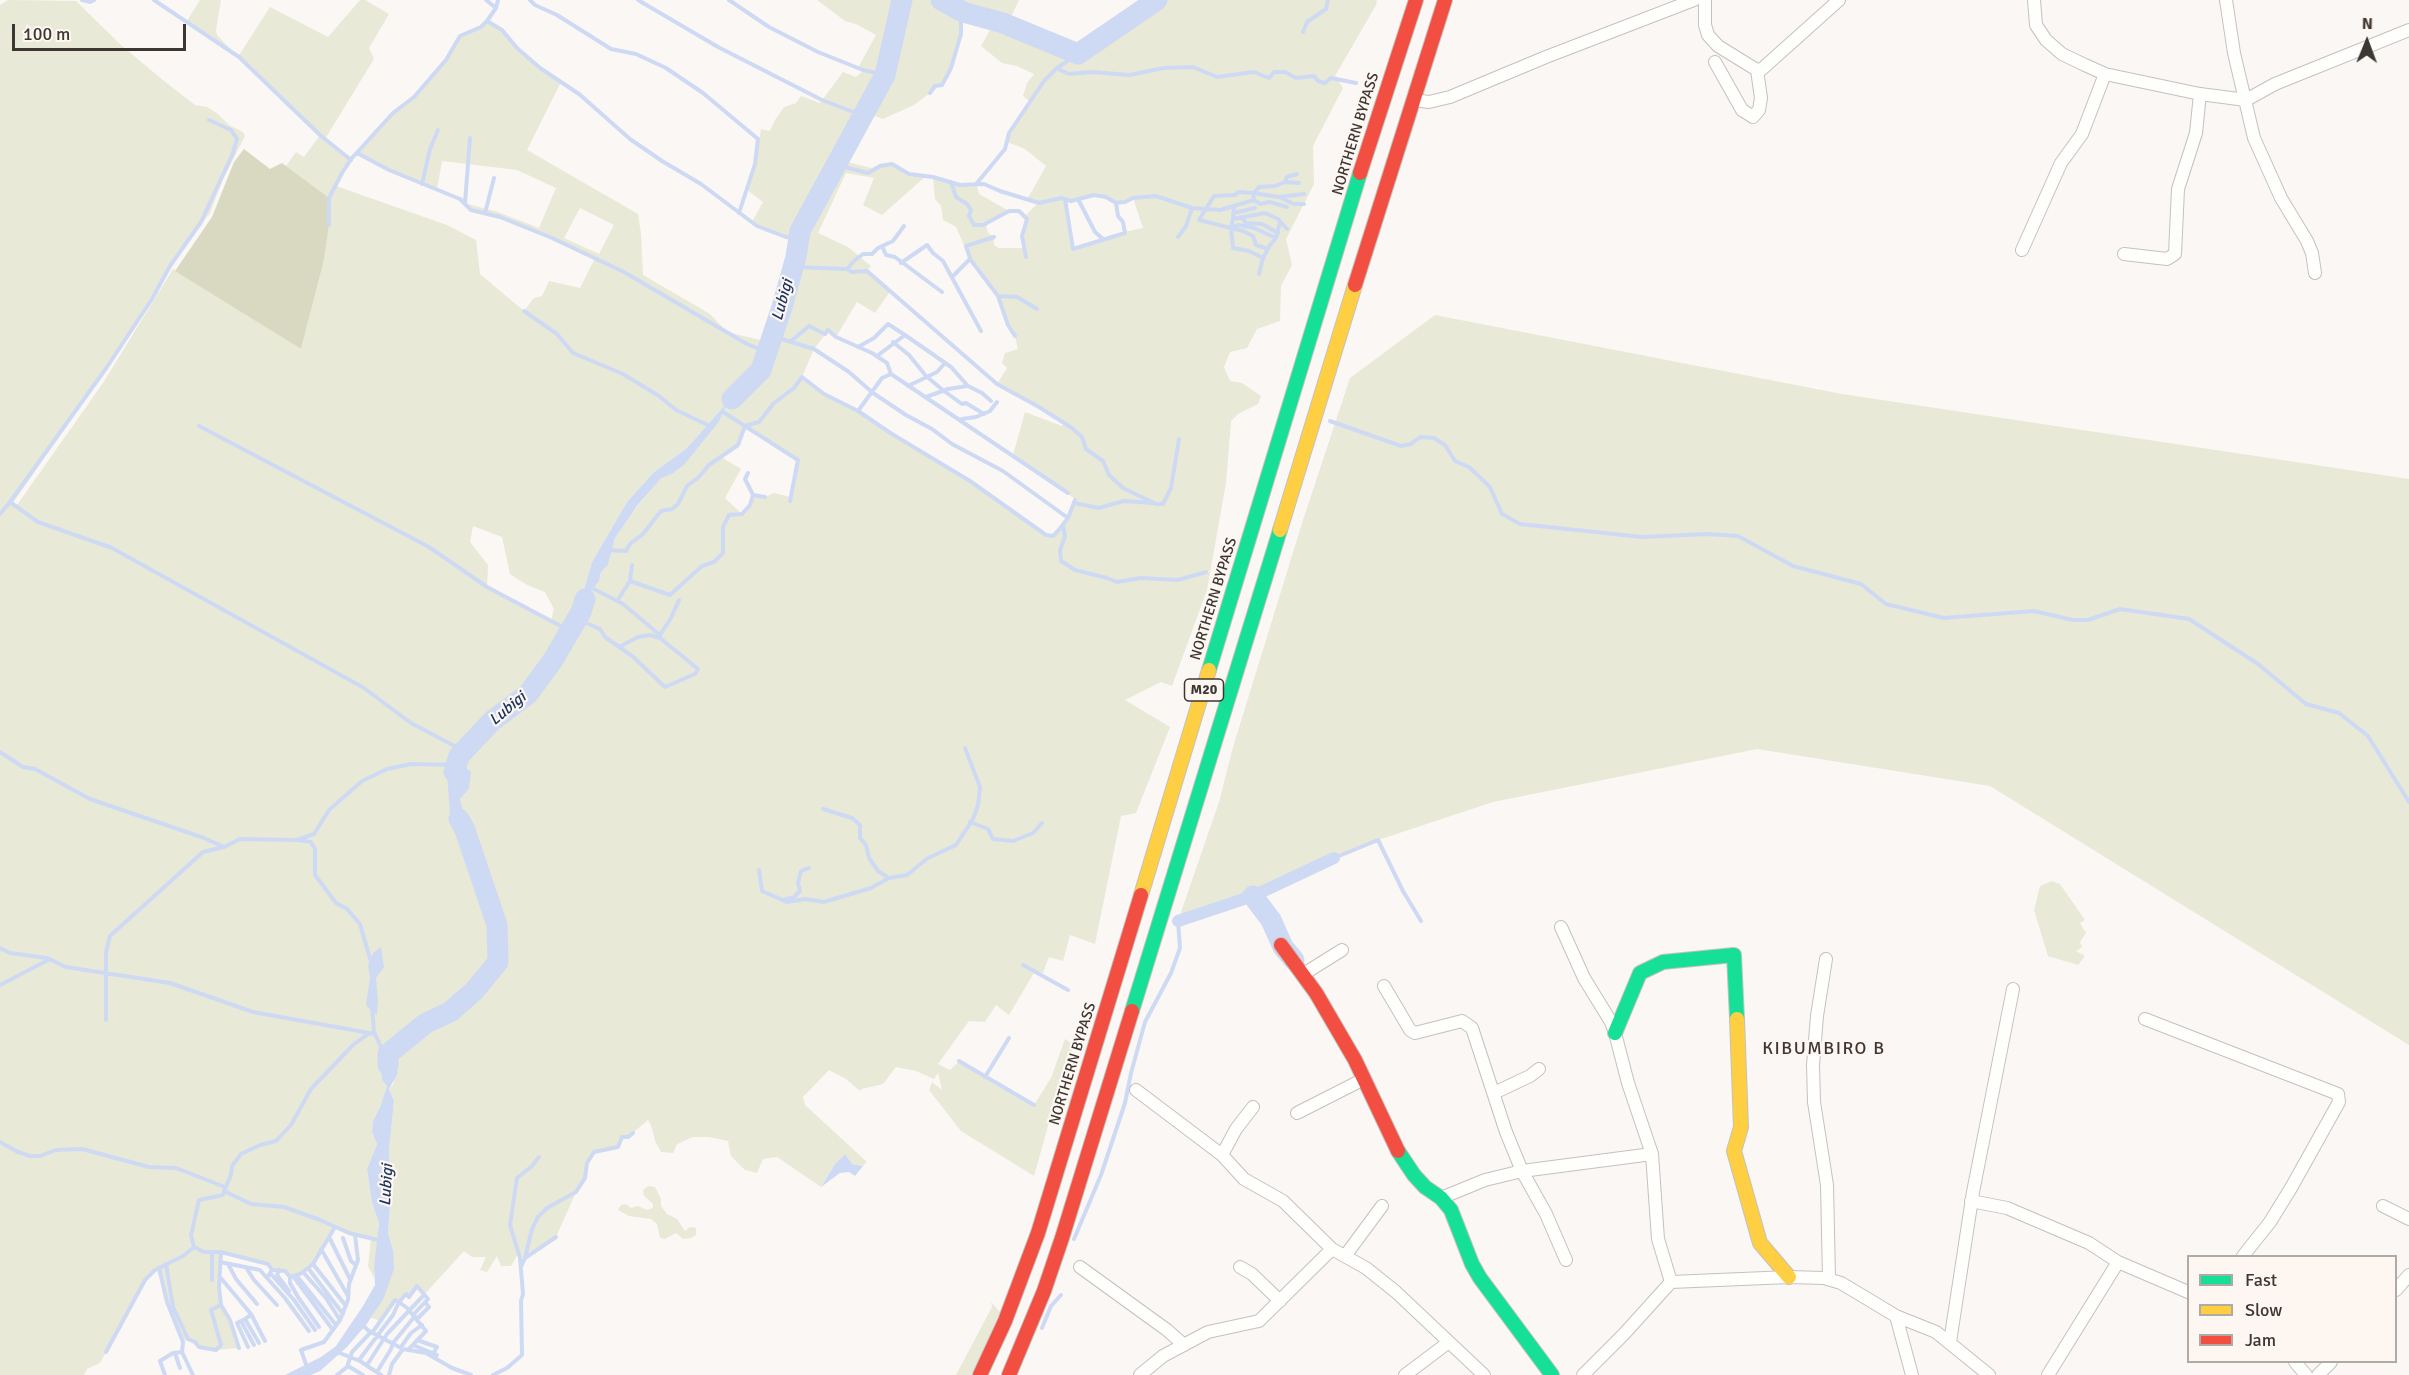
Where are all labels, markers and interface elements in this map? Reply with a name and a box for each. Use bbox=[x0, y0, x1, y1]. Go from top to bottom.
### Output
scale bar bbox=[15, 12, 189, 50]
north arrow bbox=[2337, 12, 2397, 72]
text: N bbox=[2362, 14, 2373, 34]
text: 100 m bbox=[23, 23, 70, 45]
street label: NORTHERN BYPASS bbox=[1329, 71, 1383, 197]
water label: Lubigi bbox=[768, 277, 798, 323]
street label: NORTHERN BYPASS bbox=[1187, 536, 1241, 662]
road number: M20 bbox=[1184, 679, 1224, 701]
water label: Lubigi bbox=[486, 688, 530, 730]
street label: NORTHERN BYPASS bbox=[1046, 1001, 1100, 1127]
district label: KIBUMBIRO B bbox=[1762, 1038, 1886, 1060]
water label: Lubigi bbox=[376, 1163, 398, 1207]
legend bbox=[2187, 1255, 2397, 1363]
text: Fast bbox=[2245, 1269, 2277, 1291]
text: Slow bbox=[2245, 1299, 2282, 1321]
text: Jam bbox=[2245, 1329, 2276, 1351]

